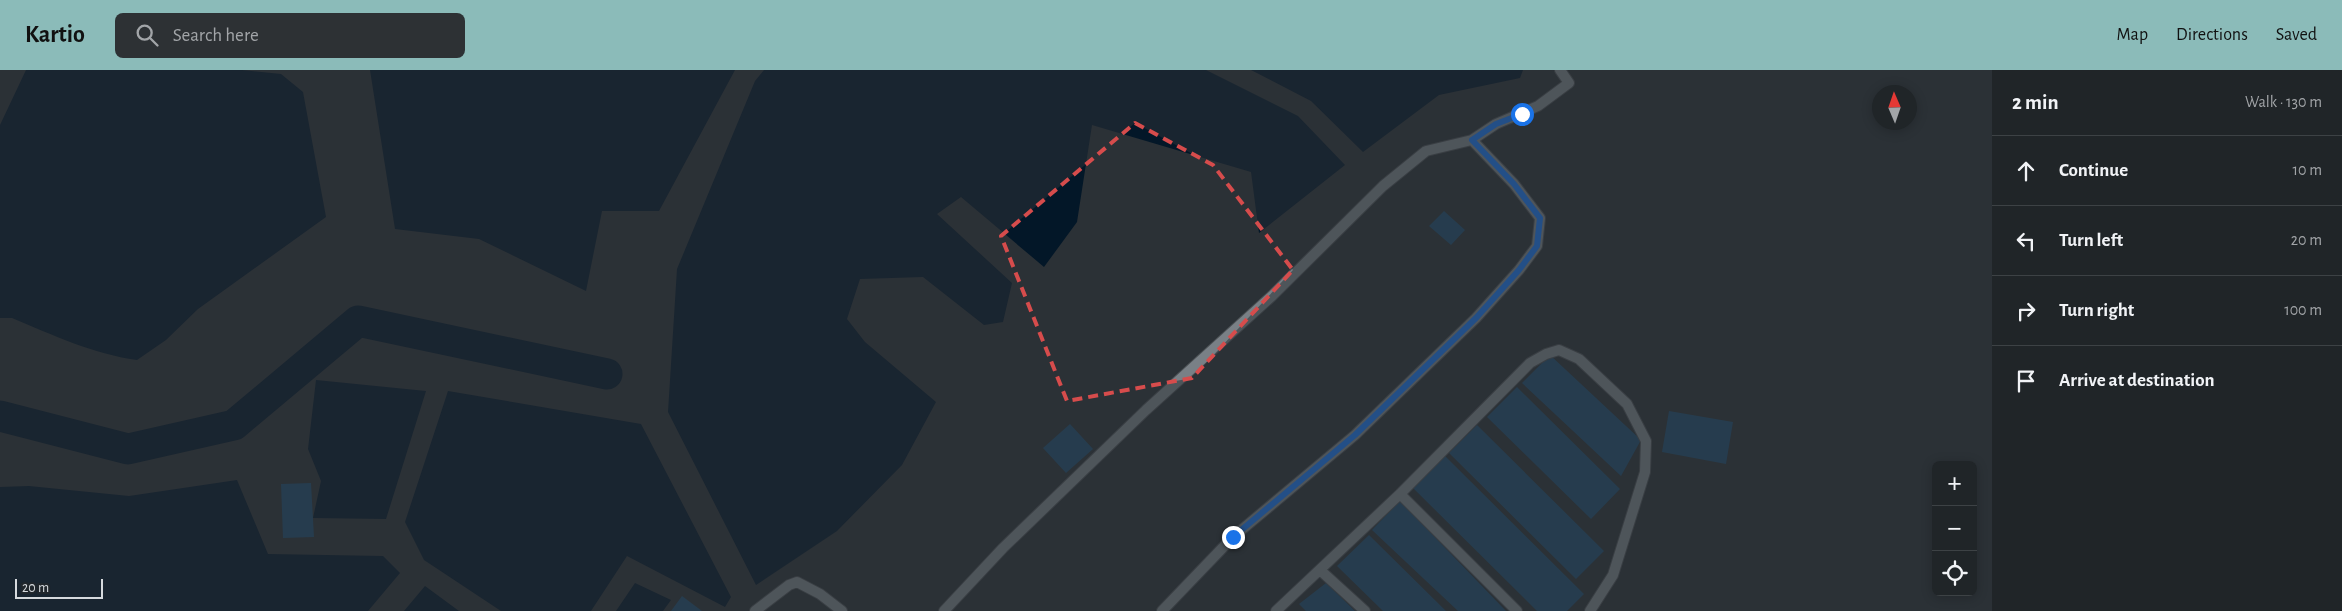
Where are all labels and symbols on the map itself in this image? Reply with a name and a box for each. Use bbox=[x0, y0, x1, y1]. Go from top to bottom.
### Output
north arrow bbox=[1872, 85, 1917, 130]
route start bbox=[1511, 103, 1534, 126]
route end bbox=[1222, 526, 1245, 549]
scale bar bbox=[15, 576, 102, 599]

